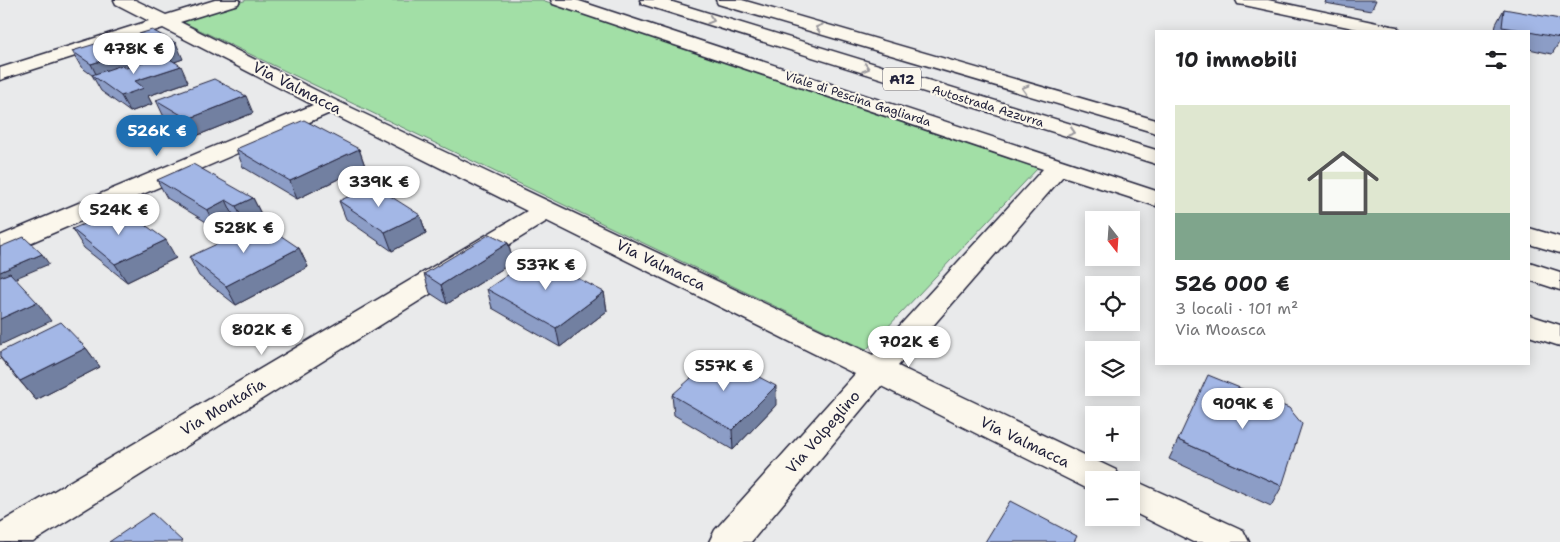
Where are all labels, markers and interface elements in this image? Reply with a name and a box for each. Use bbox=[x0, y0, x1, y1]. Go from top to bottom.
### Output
one-way arrow bbox=[707, 14, 715, 24]
one-way arrow bbox=[815, 23, 824, 34]
pin: 478K € bbox=[93, 32, 175, 75]
text: 478K € bbox=[104, 38, 164, 59]
text: 10 immobili bbox=[1175, 46, 1297, 74]
icon: filters bbox=[1482, 46, 1510, 74]
street label: Via Valmacca bbox=[249, 57, 345, 119]
one-way arrow bbox=[862, 62, 870, 72]
street label: Viale di Pescina Gagliarda bbox=[783, 68, 934, 130]
road number: A12 bbox=[883, 68, 921, 90]
street label: Autostrada Azzurra bbox=[930, 81, 1046, 131]
one-way arrow bbox=[1022, 84, 1030, 94]
pin: 526K € bbox=[116, 114, 198, 157]
text: 526K € bbox=[127, 120, 187, 141]
one-way arrow bbox=[1067, 126, 1076, 136]
icon: home bbox=[1298, 138, 1388, 228]
pin: 339K € bbox=[338, 166, 420, 208]
text: 339K € bbox=[349, 171, 409, 192]
pin: 524K € bbox=[78, 194, 160, 236]
text: 524K € bbox=[90, 199, 148, 220]
north arrow bbox=[1085, 211, 1140, 266]
map controls bbox=[1085, 211, 1140, 526]
pin: 528K € bbox=[203, 212, 285, 254]
text: 528K € bbox=[214, 217, 274, 238]
street label: Via Valmacca bbox=[613, 235, 710, 296]
pin: 537K € bbox=[505, 248, 587, 291]
text: 537K € bbox=[516, 254, 576, 275]
text: 526 000 € bbox=[1175, 270, 1290, 298]
button: locate bbox=[1085, 276, 1140, 331]
text: 3 locali · 101 m² bbox=[1175, 298, 1298, 319]
pin: 802K € bbox=[221, 314, 303, 356]
text: 802K € bbox=[232, 319, 292, 340]
text: Via Moasca bbox=[1175, 319, 1266, 340]
pin: 702K € bbox=[868, 326, 950, 368]
text: 702K € bbox=[879, 331, 939, 352]
button: layers bbox=[1085, 341, 1140, 396]
pin: 557K € bbox=[683, 350, 765, 392]
text: 557K € bbox=[695, 355, 753, 376]
street label: Via Montafia bbox=[177, 373, 270, 440]
street label: Via Volpeglino bbox=[781, 386, 865, 478]
pin: 909K € bbox=[1202, 388, 1284, 430]
text: 909K € bbox=[1213, 393, 1273, 414]
button: + bbox=[1085, 406, 1140, 461]
street label: Via Valmacca bbox=[977, 412, 1074, 473]
button: − bbox=[1085, 471, 1140, 526]

